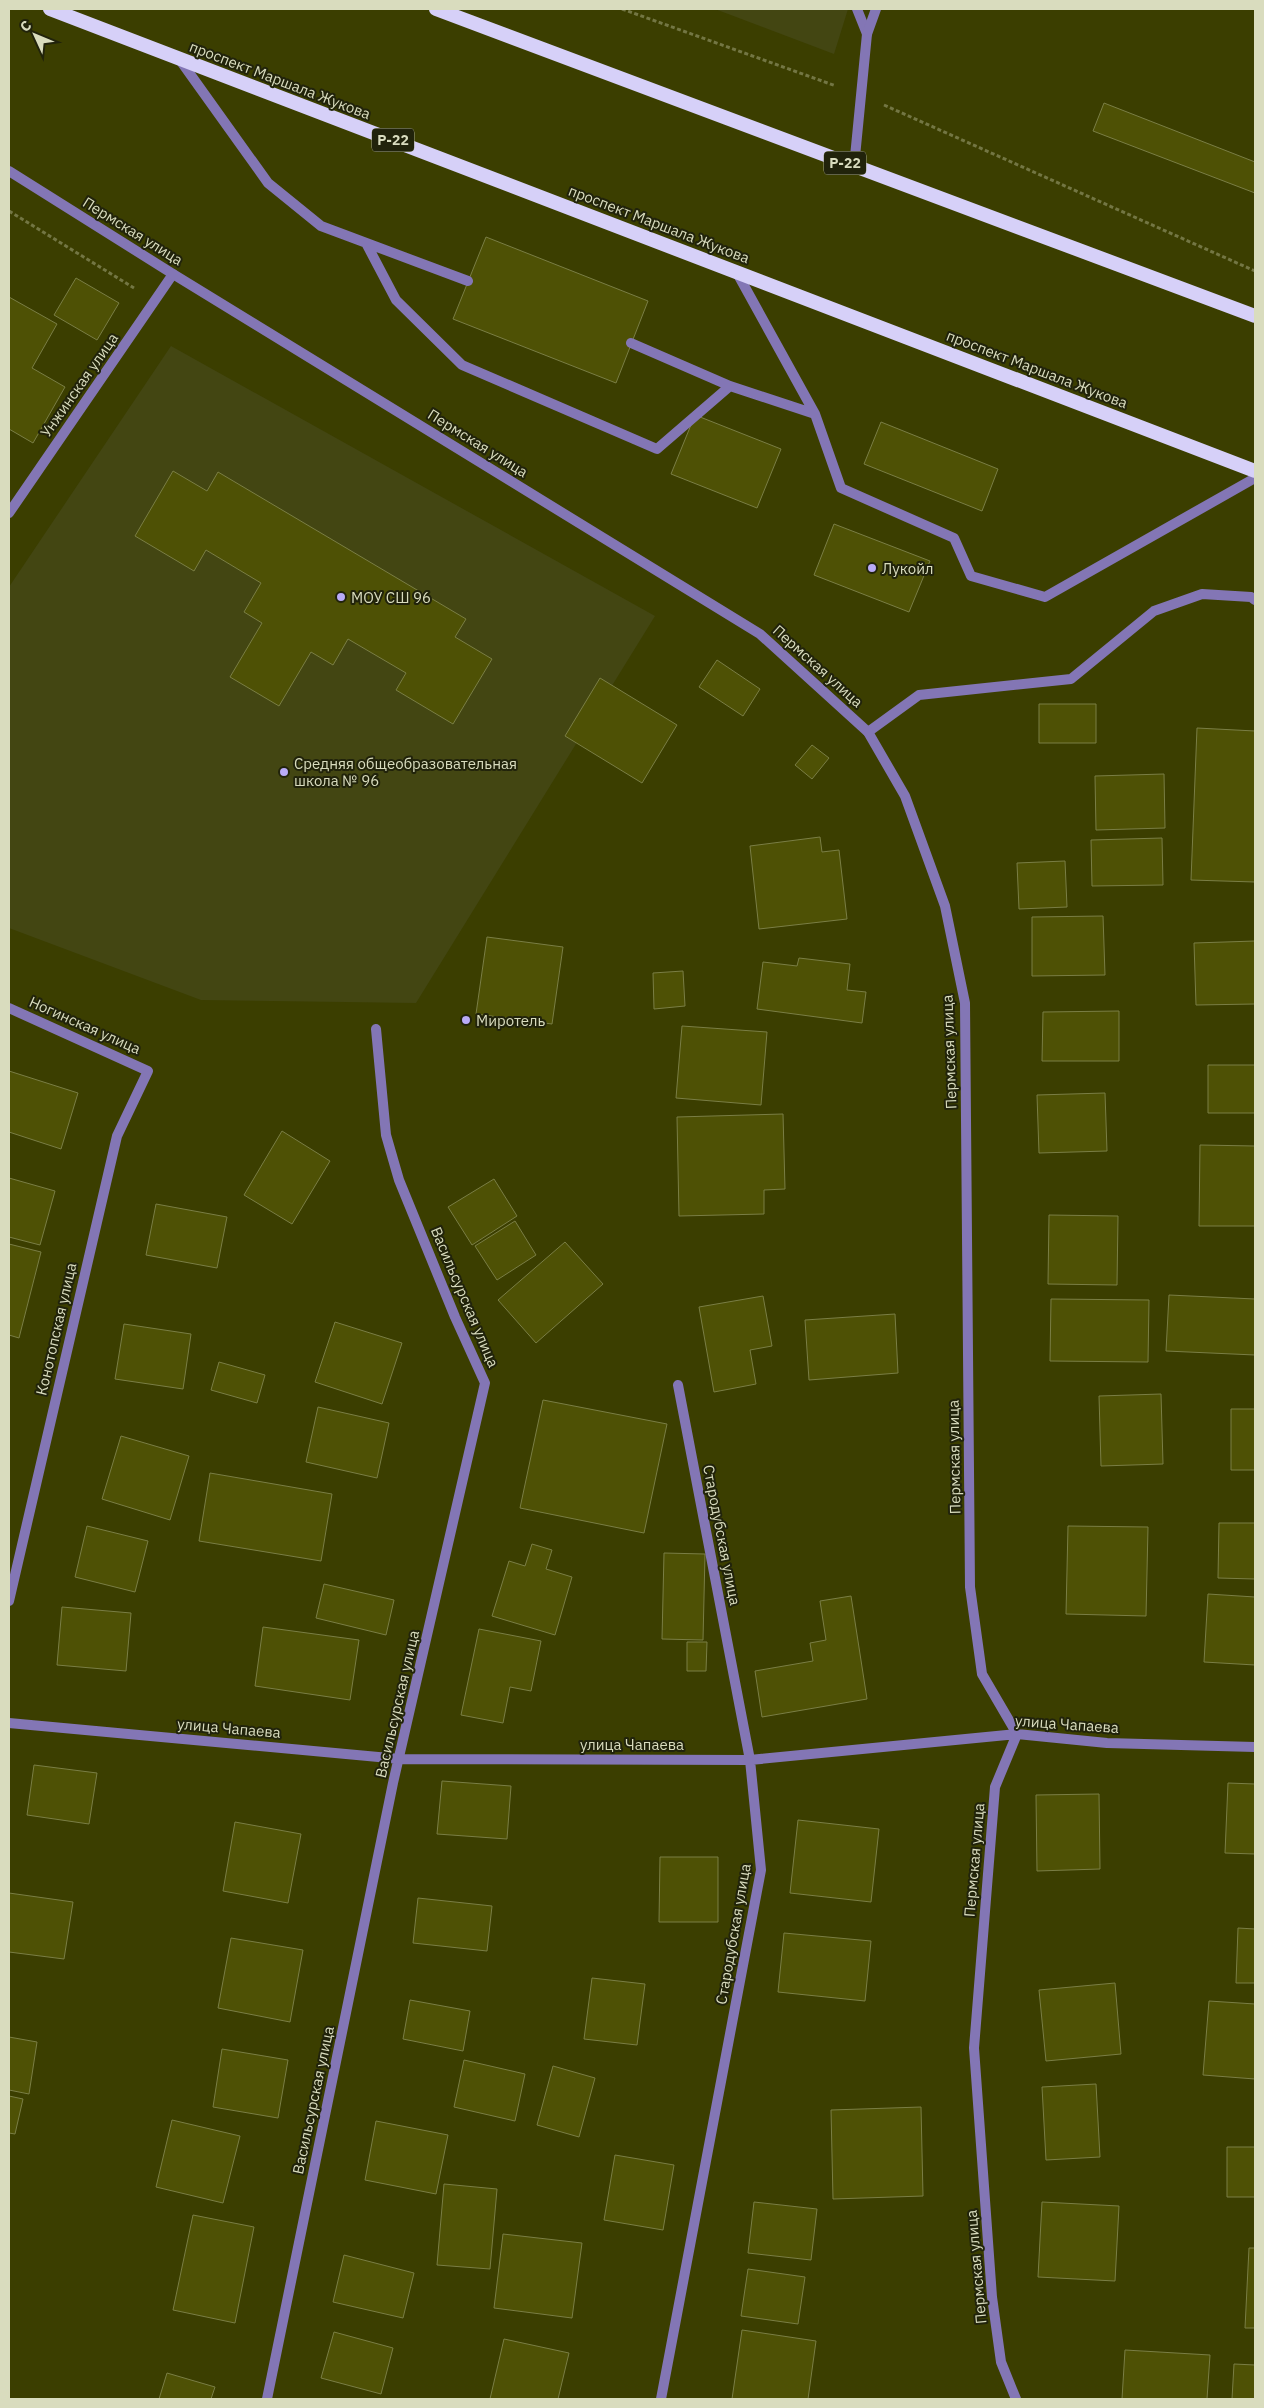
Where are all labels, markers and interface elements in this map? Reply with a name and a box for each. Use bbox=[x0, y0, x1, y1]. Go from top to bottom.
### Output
north arrow bbox=[10, 10, 60, 60]
text: С bbox=[16, 16, 35, 36]
street label: проспект Маршала Жукова bbox=[187, 37, 373, 123]
road number: Р-22 bbox=[372, 128, 414, 152]
road number: Р-22 bbox=[824, 152, 866, 174]
street label: проспект Маршала Жукова bbox=[566, 181, 752, 267]
street label: Пермская улица bbox=[79, 193, 187, 269]
street label: проспект Маршала Жукова bbox=[944, 326, 1130, 412]
street label: Унжинская улица bbox=[36, 329, 122, 441]
street label: Пермская улица bbox=[424, 405, 532, 481]
place label: Лукойл bbox=[882, 559, 933, 578]
marker: Лукойл bbox=[866, 562, 878, 574]
place label: МОУ СШ 96 bbox=[351, 588, 431, 607]
marker: МОУ СШ 96 bbox=[335, 591, 347, 603]
street label: Пермская улица bbox=[769, 621, 867, 711]
place label: Средняя общеобразовательная школа № 96 bbox=[294, 754, 517, 790]
marker: Средняя общеобразовательная школа № 96 bbox=[278, 766, 290, 778]
street label: Ногинская улица bbox=[26, 992, 144, 1058]
street label: Пермская улица bbox=[938, 994, 960, 1110]
place label: Миротель bbox=[476, 1011, 546, 1030]
marker: Миротель bbox=[460, 1014, 472, 1026]
street label: Васильсурская улица bbox=[427, 1224, 503, 1370]
street label: Конотопская улица bbox=[31, 1261, 81, 1397]
street label: Пермская улица bbox=[944, 1400, 964, 1514]
street label: Стародубская улица bbox=[699, 1463, 745, 1607]
street label: Васильсурская улица bbox=[371, 1628, 423, 1780]
street label: улица Чапаева bbox=[1015, 1711, 1119, 1737]
street label: улица Чапаева bbox=[176, 1714, 282, 1742]
street label: улица Чапаева bbox=[580, 1735, 684, 1754]
street label: Пермская улица bbox=[960, 1802, 988, 1918]
street label: Стародубская улица bbox=[711, 1862, 755, 2006]
street label: Васильсурская улица bbox=[288, 2024, 338, 2176]
street label: Пермская улица bbox=[962, 2209, 990, 2325]

